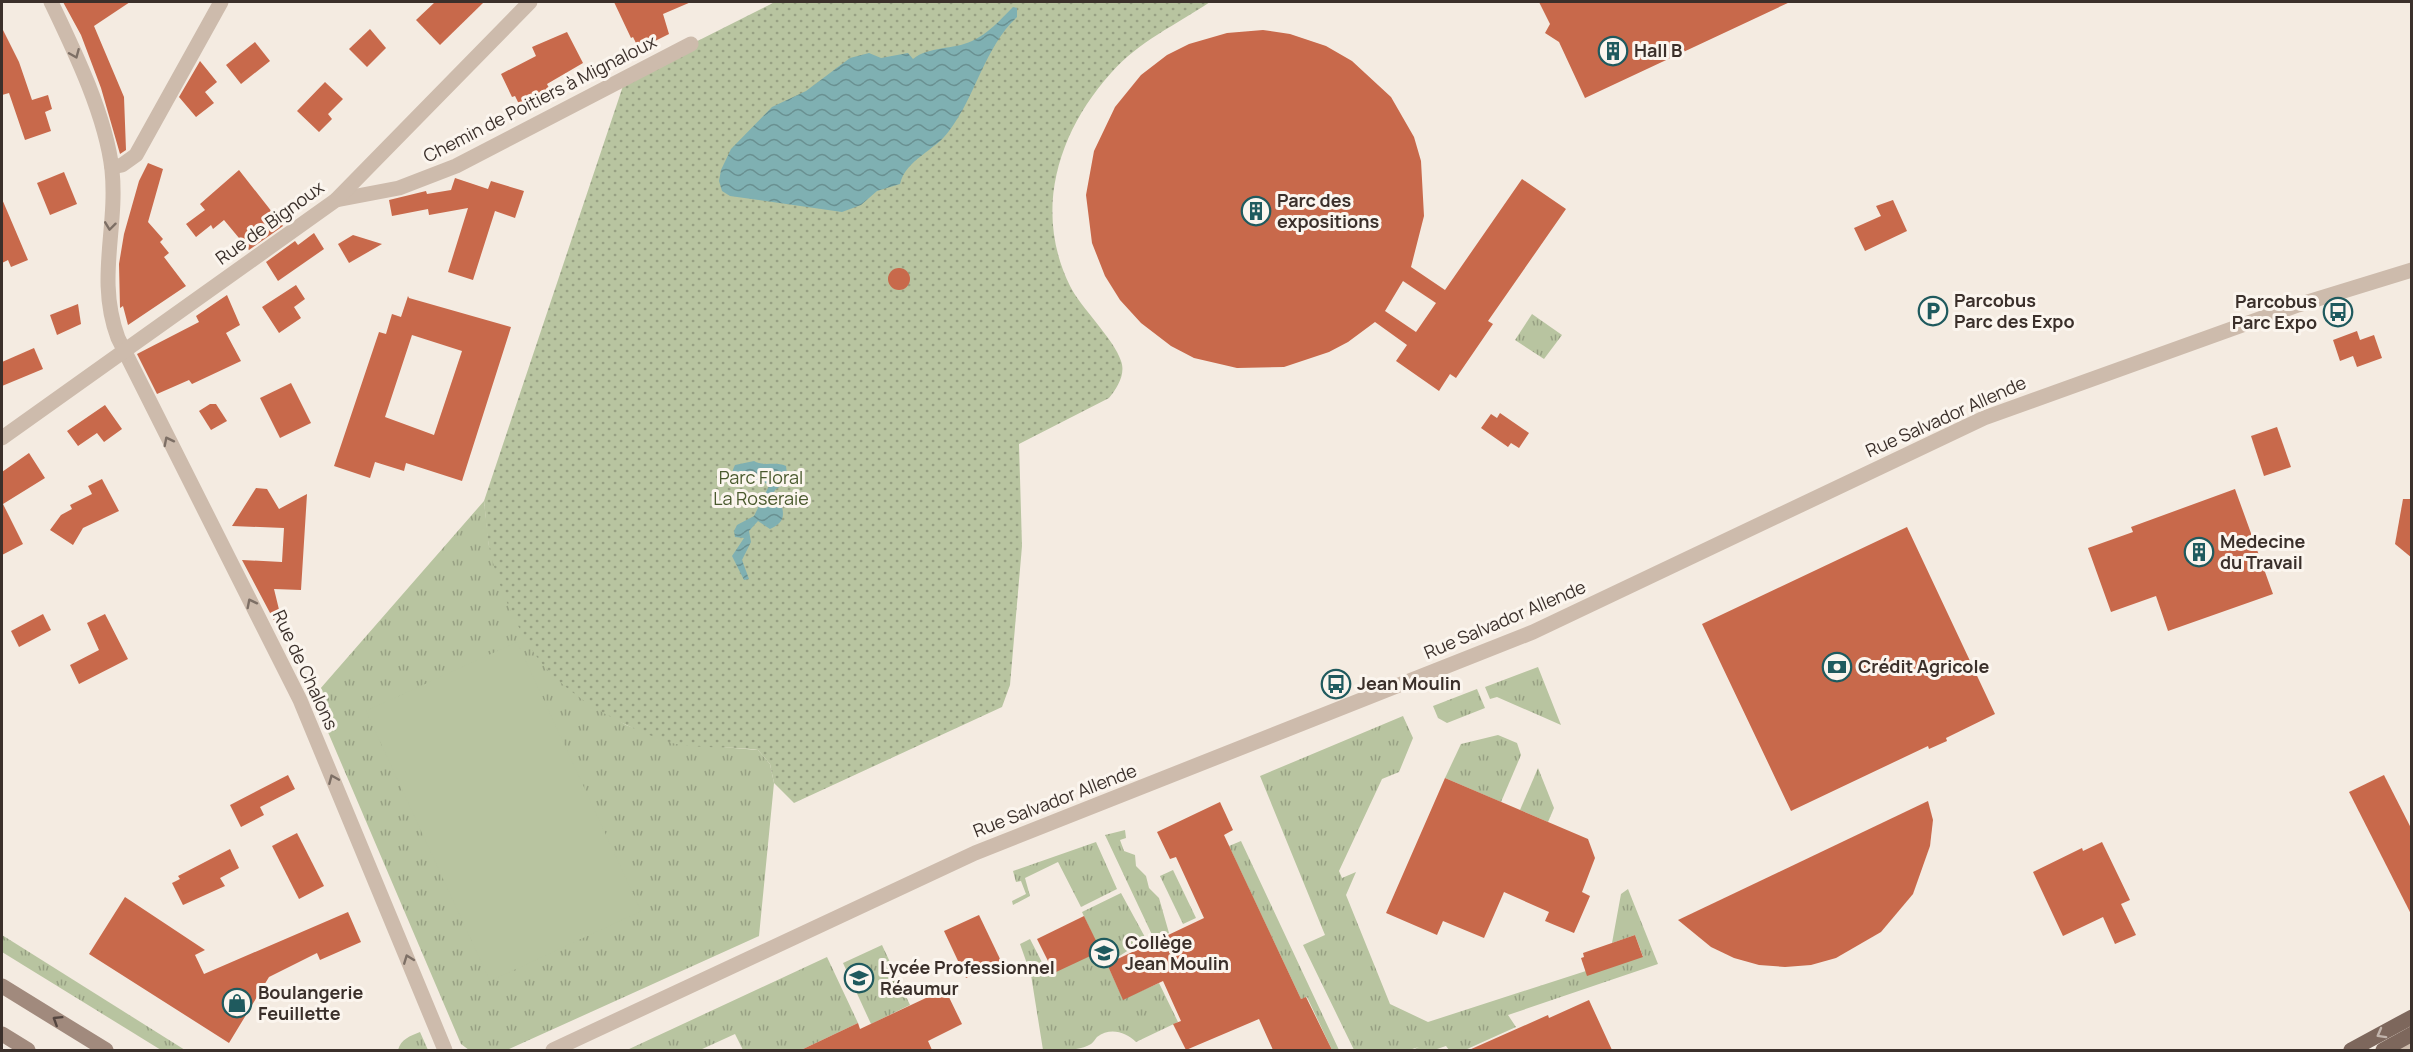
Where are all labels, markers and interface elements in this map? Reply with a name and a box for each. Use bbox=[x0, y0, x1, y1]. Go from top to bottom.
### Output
street label: Chemin de Poitiers à Mignaloux bbox=[419, 29, 661, 167]
building icon: Hall B bbox=[1597, 35, 1629, 67]
place label: Hall B bbox=[1634, 38, 1682, 62]
one-way arrow bbox=[68, 48, 80, 59]
street label: Rue de Bignoux bbox=[210, 174, 329, 270]
place label: Parc des expositions bbox=[1277, 188, 1379, 233]
building icon: Parc des expositions bbox=[1240, 195, 1272, 227]
one-way arrow bbox=[105, 221, 117, 230]
place label: Parcobus Parc des Expo bbox=[1954, 288, 2075, 333]
place label: Parcobus Parc Expo bbox=[2232, 289, 2317, 334]
parking icon: Parcobus Parc des Expo bbox=[1917, 295, 1949, 327]
bus stop icon: Parcobus Parc Expo bbox=[2322, 296, 2354, 328]
street label: Rue Salvador Allende bbox=[1862, 370, 2030, 462]
one-way arrow bbox=[163, 436, 175, 447]
park label: Parc Floral La Roseraie bbox=[713, 465, 809, 510]
place label: Medecine du Travail bbox=[2220, 529, 2305, 574]
building icon: Medecine du Travail bbox=[2183, 536, 2215, 568]
street label: Rue Salvador Allende bbox=[1420, 574, 1589, 664]
one-way arrow bbox=[247, 598, 258, 609]
street label: Rue de Chalons bbox=[268, 606, 344, 733]
bank icon: Crédit Agricole bbox=[1821, 651, 1853, 683]
place label: Crédit Agricole bbox=[1858, 654, 1990, 678]
bus stop icon: Jean Moulin bbox=[1320, 668, 1352, 700]
place label: Jean Moulin bbox=[1357, 671, 1461, 695]
street label: Rue Salvador Allende bbox=[969, 758, 1140, 842]
one-way arrow bbox=[328, 775, 340, 786]
place label: Collège Jean Moulin bbox=[1125, 930, 1229, 975]
school or university icon: Collège Jean Moulin bbox=[1088, 937, 1120, 969]
one-way arrow bbox=[403, 954, 416, 965]
place label: Lycée Professionnel Réaumur bbox=[880, 955, 1055, 1000]
school or university icon: Lycée Professionnel Réaumur bbox=[843, 962, 875, 994]
place label: Boulangerie Feuillette bbox=[258, 980, 364, 1025]
shop icon: Boulangerie Feuillette bbox=[221, 987, 253, 1019]
one-way arrow bbox=[53, 1015, 63, 1027]
one-way arrow bbox=[2377, 1027, 2388, 1038]

